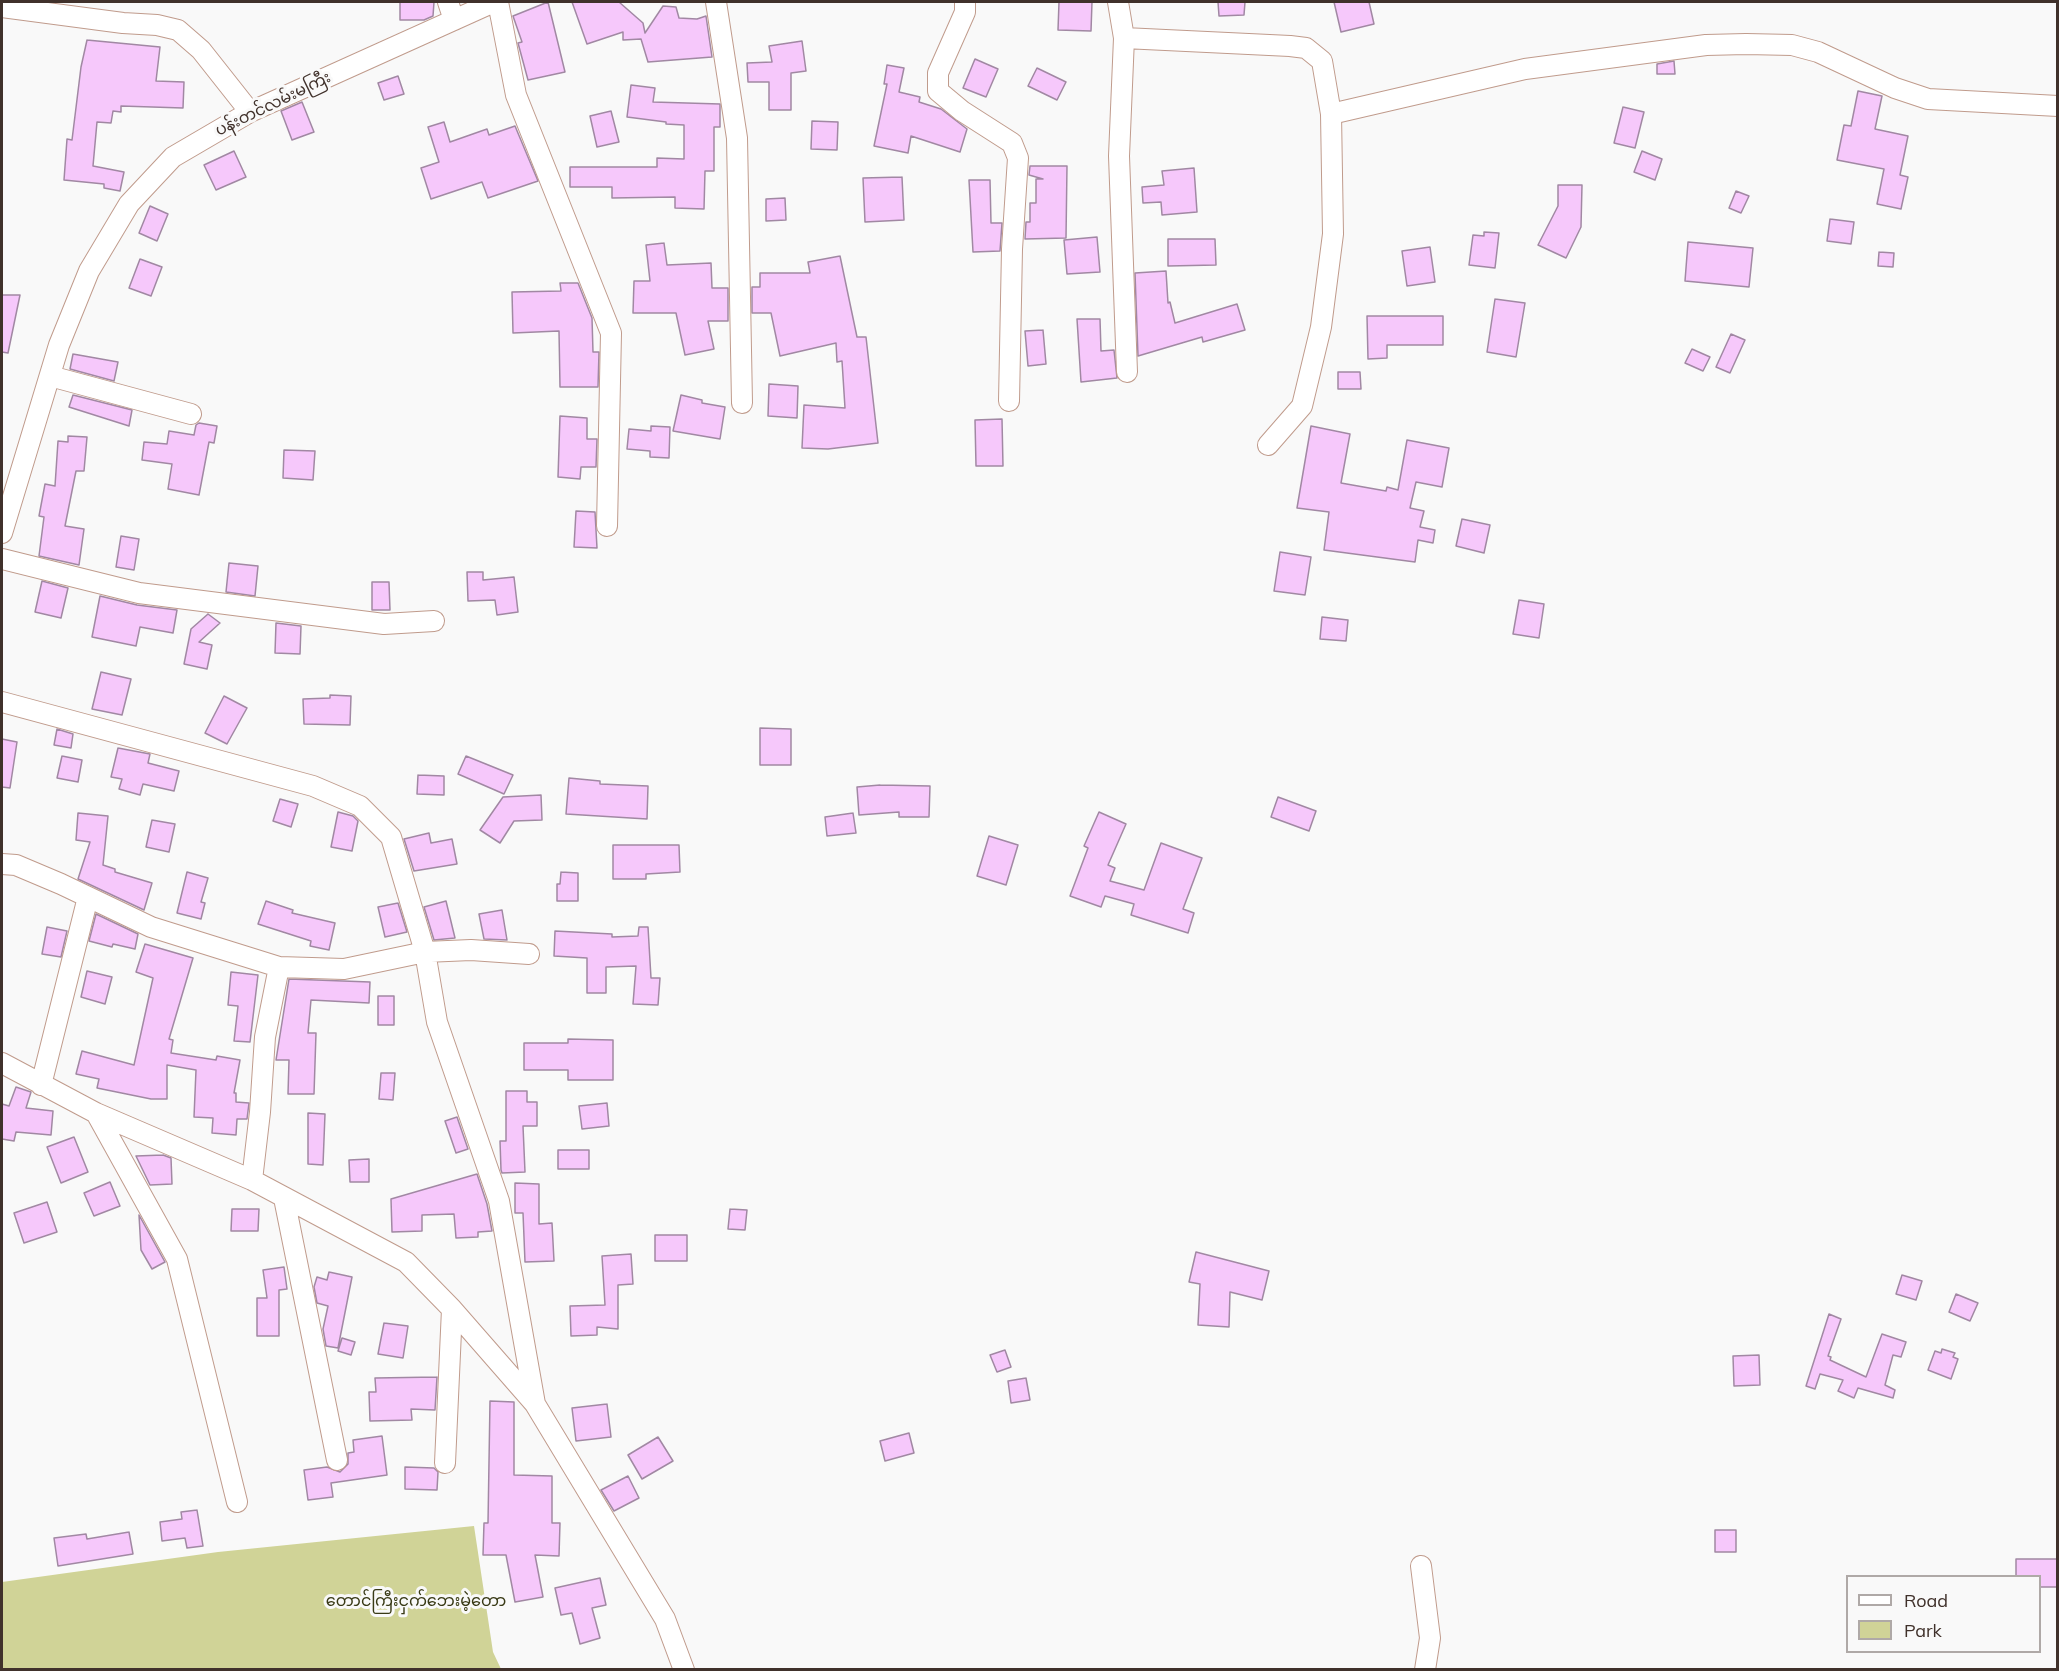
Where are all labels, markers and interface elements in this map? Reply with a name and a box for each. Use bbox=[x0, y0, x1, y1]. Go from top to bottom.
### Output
street label: ပန်းတင်လမ်းမကြီး bbox=[212, 68, 334, 140]
legend bbox=[1846, 1575, 2041, 1653]
text: Road bbox=[1904, 1589, 1948, 1612]
park label: တောင်ကြီးငှက်ဘေးမဲ့တော bbox=[326, 1591, 506, 1611]
text: Park bbox=[1904, 1619, 1942, 1642]

